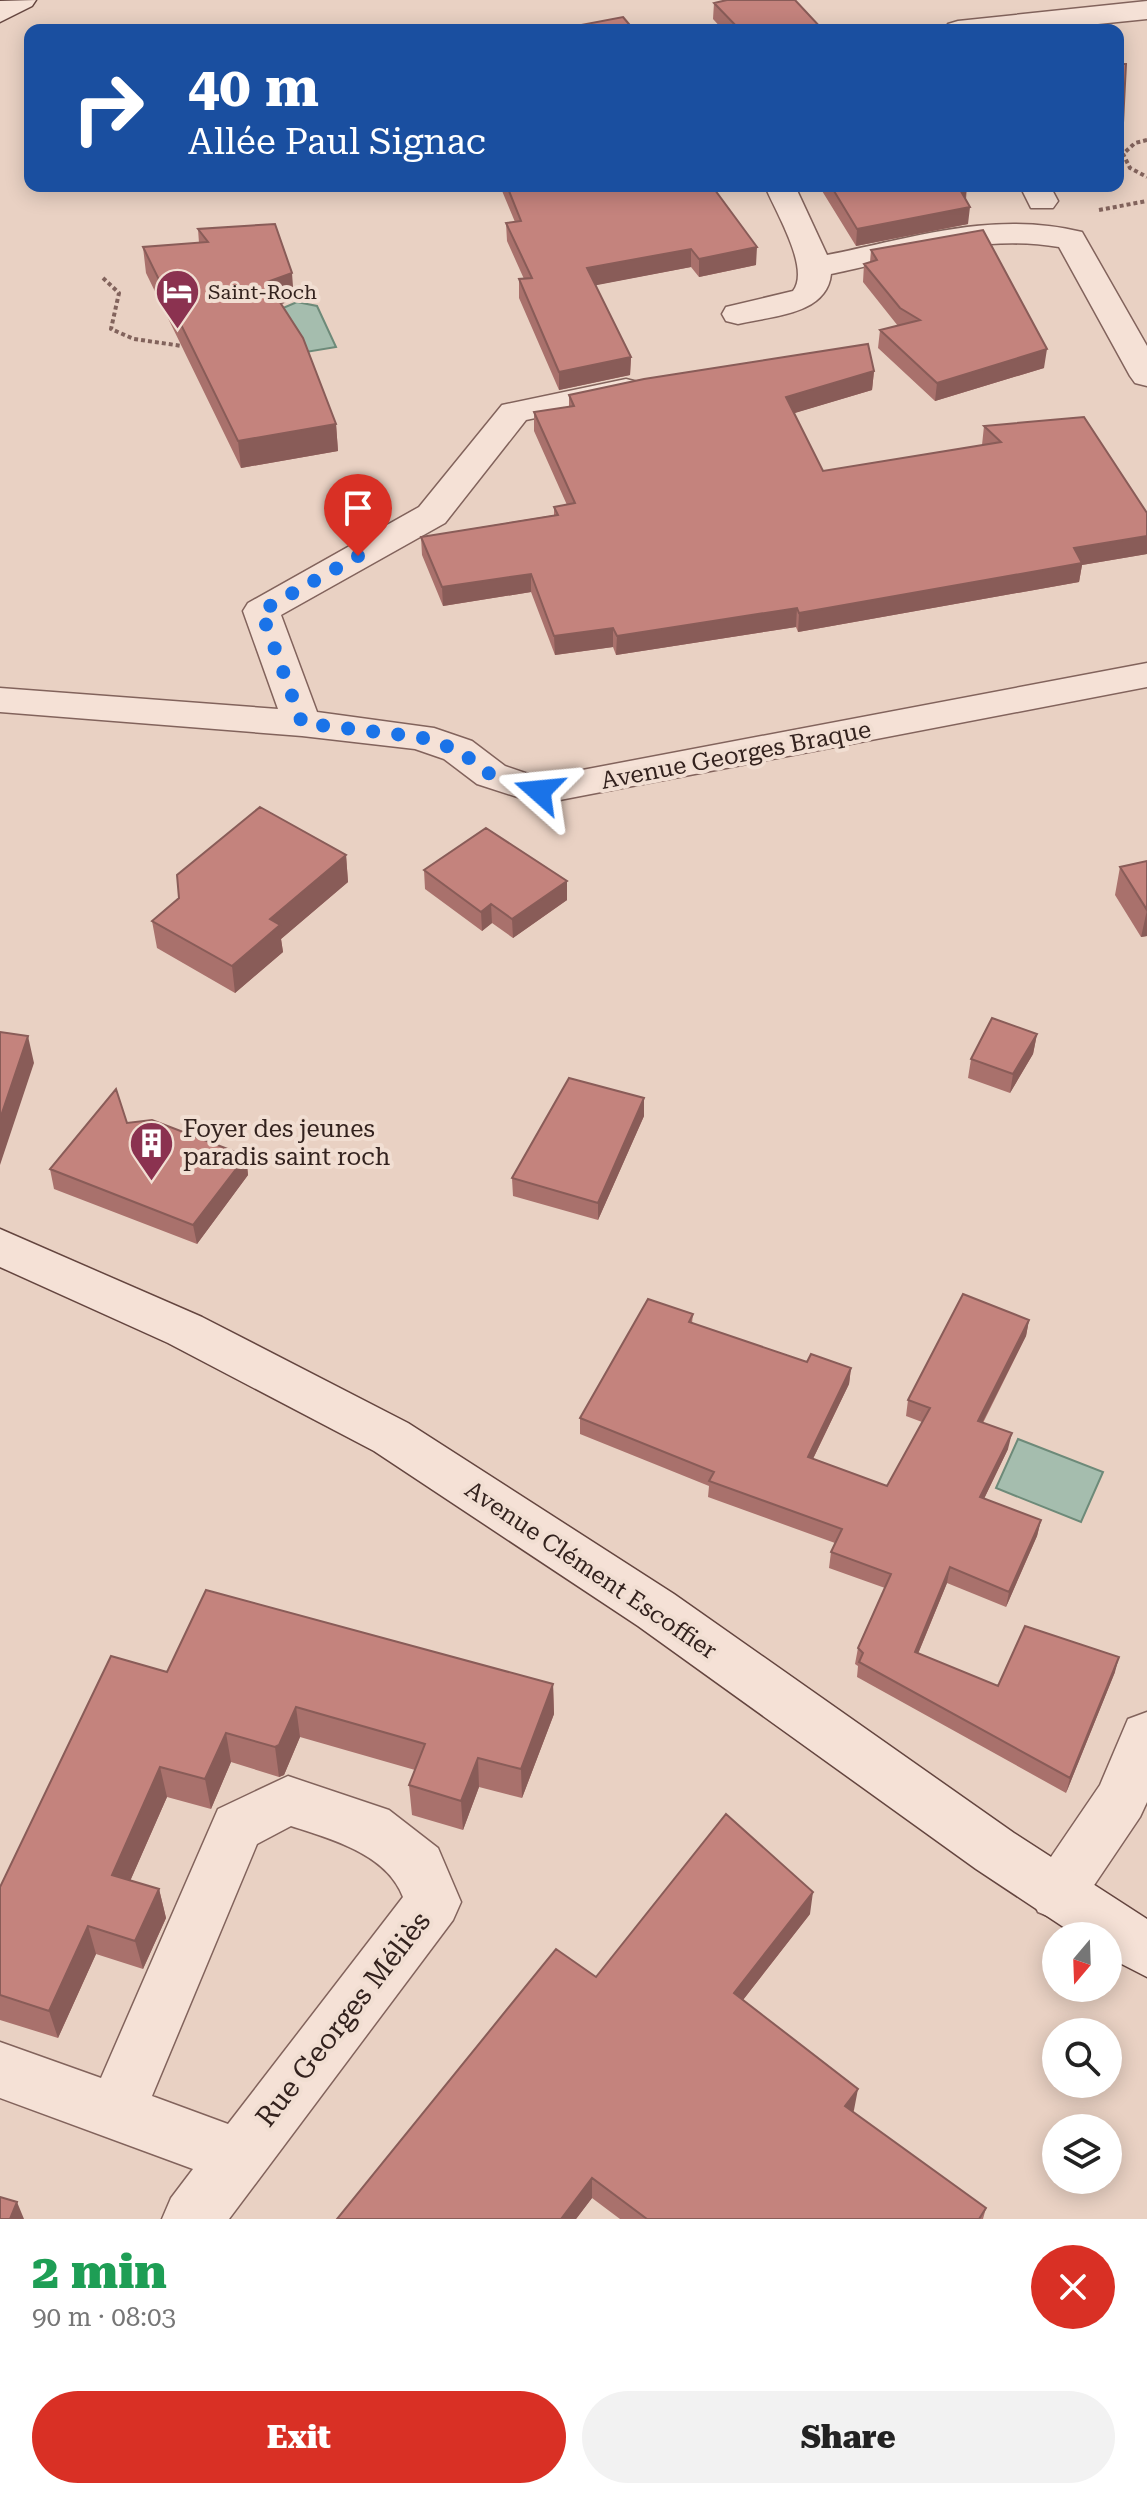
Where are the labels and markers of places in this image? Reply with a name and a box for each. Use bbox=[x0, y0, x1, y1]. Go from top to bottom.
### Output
hotel icon: Saint-Roch bbox=[153, 268, 201, 331]
place label: Saint-Roch bbox=[208, 280, 317, 304]
pin bbox=[324, 474, 392, 556]
place label: Foyer des jeunes paradis saint roch bbox=[183, 1115, 390, 1171]
building icon: Foyer des jeunes paradis saint roch bbox=[128, 1119, 176, 1182]

